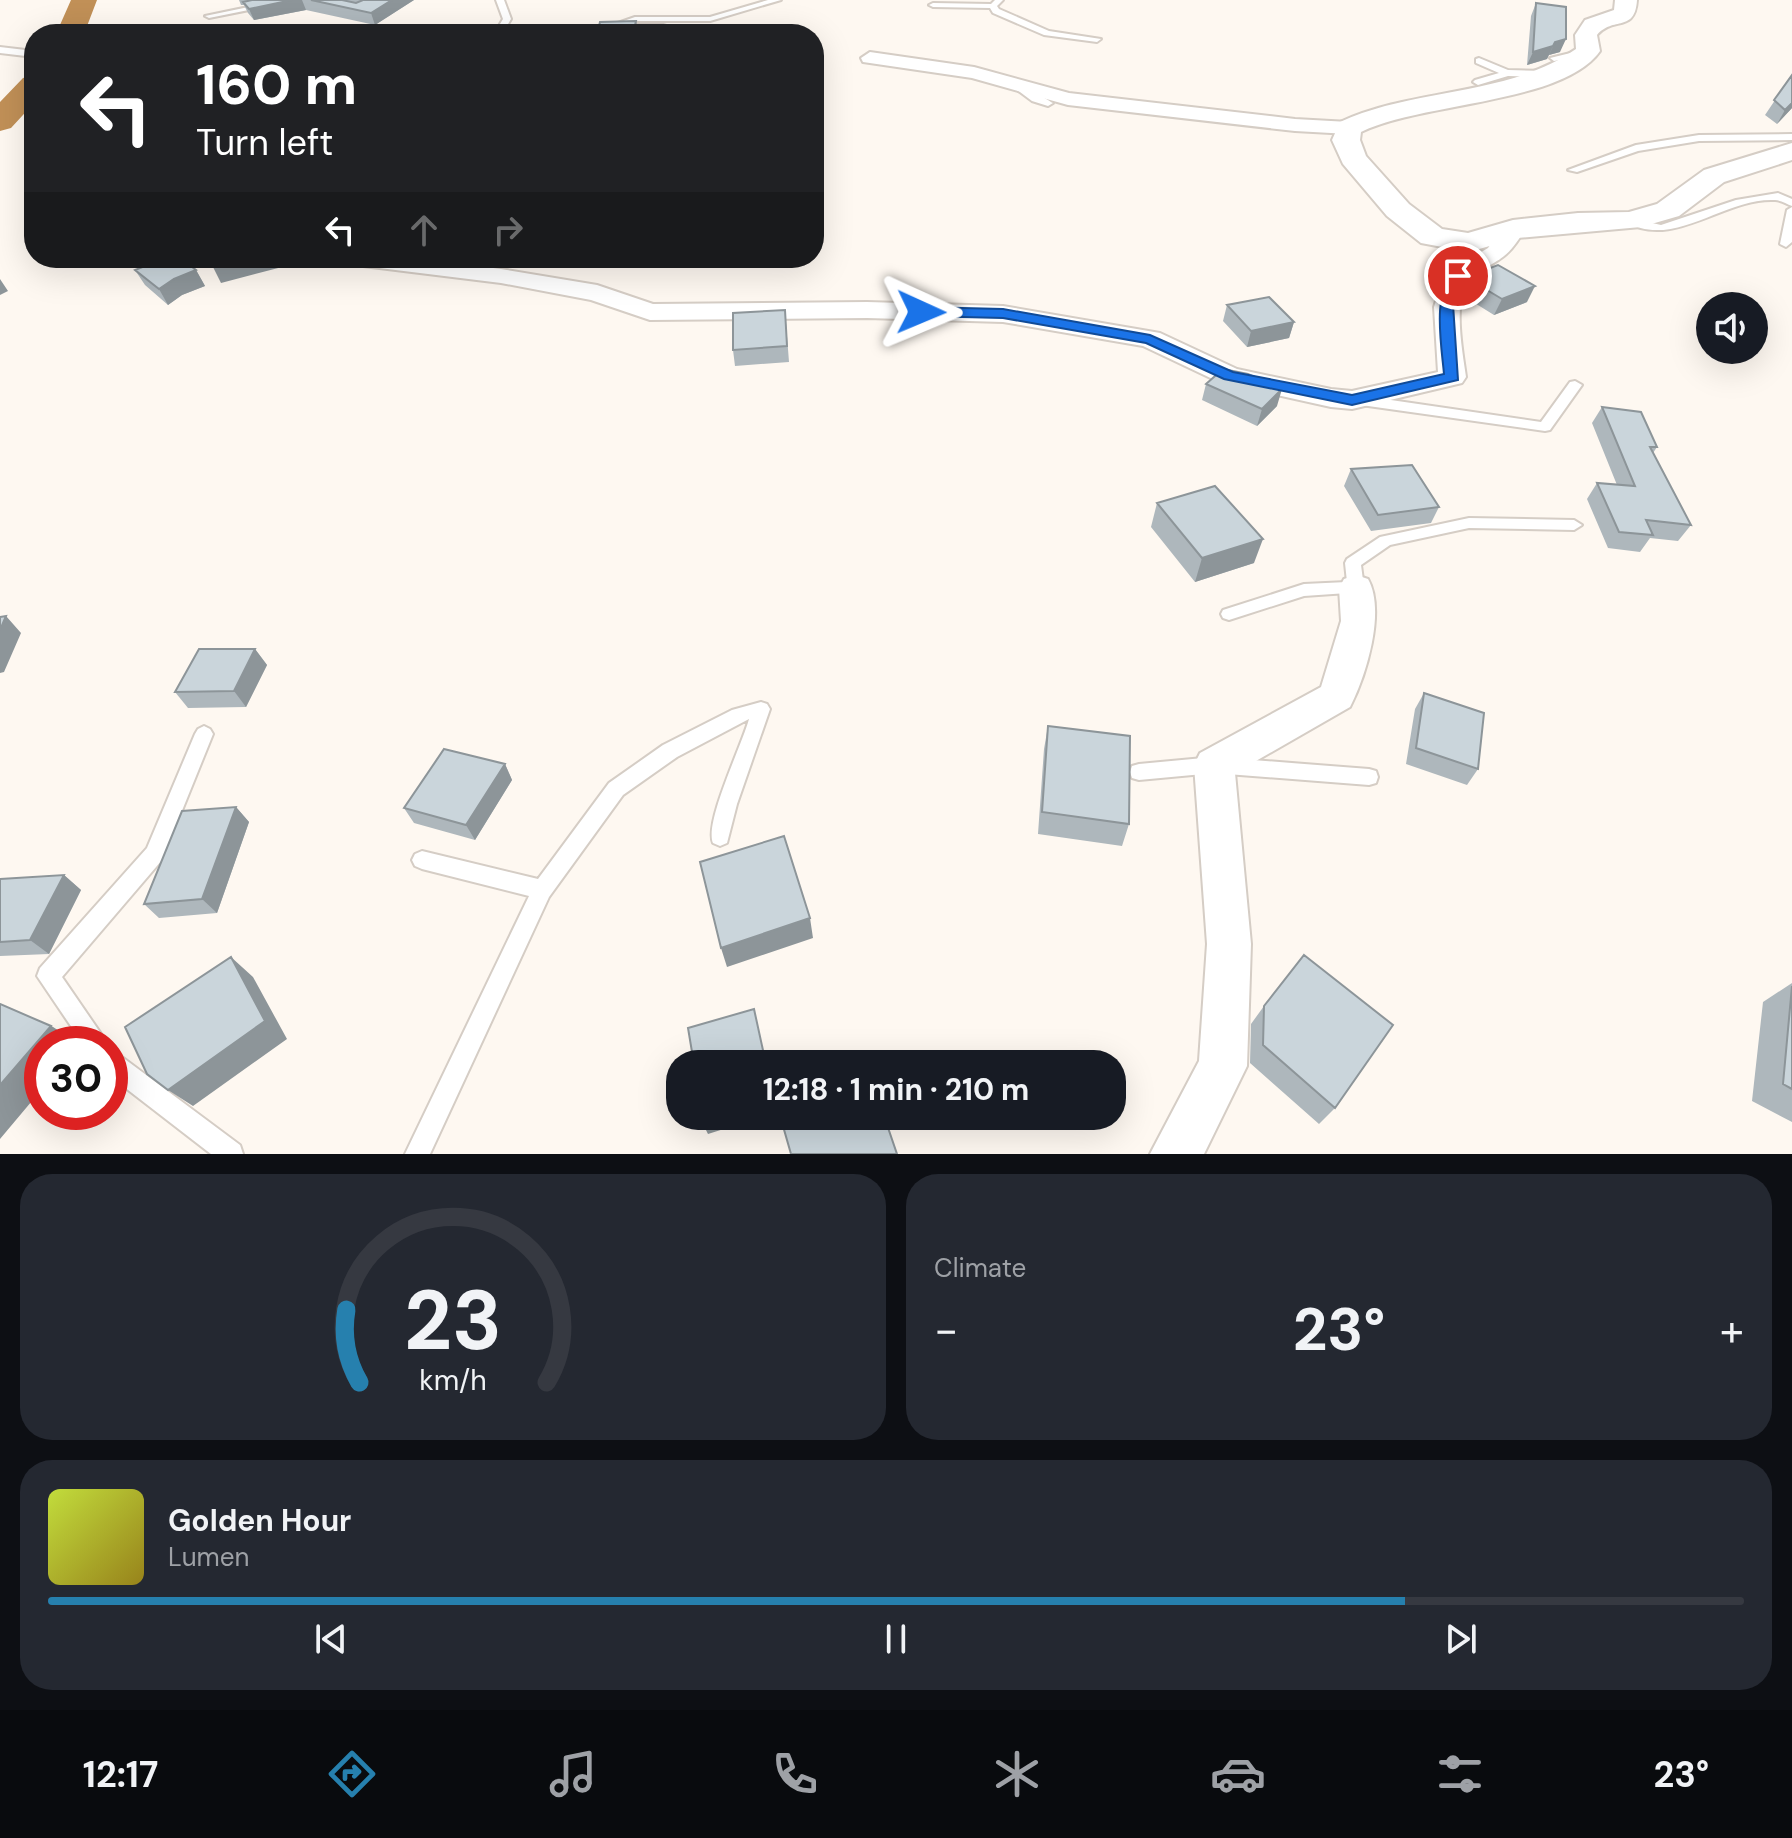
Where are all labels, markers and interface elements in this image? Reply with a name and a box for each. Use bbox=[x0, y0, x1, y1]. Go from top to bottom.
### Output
text: 160 m bbox=[196, 48, 357, 121]
icon: left bbox=[64, 56, 168, 160]
text: Turn left bbox=[196, 119, 333, 166]
icon: left bbox=[318, 208, 362, 252]
icon: ahead bbox=[402, 208, 446, 252]
icon: right bbox=[486, 208, 530, 252]
pin bbox=[1424, 242, 1492, 310]
icon: arrive bbox=[1436, 254, 1480, 298]
position arrow bbox=[879, 270, 963, 354]
map controls bbox=[1696, 292, 1768, 364]
button: sound bbox=[1696, 292, 1768, 364]
speed limit sign: 30 bbox=[24, 1026, 128, 1130]
text: 12:18 · 1 min · 210 m bbox=[763, 1070, 1029, 1109]
text: Climate bbox=[934, 1251, 1026, 1285]
text: 23 bbox=[404, 1266, 502, 1375]
text: 23° bbox=[1293, 1290, 1385, 1369]
text: − bbox=[934, 1301, 958, 1359]
text: + bbox=[1720, 1301, 1744, 1359]
text: km/h bbox=[419, 1362, 487, 1399]
text: Golden Hour bbox=[168, 1501, 351, 1540]
text: Lumen bbox=[168, 1540, 249, 1574]
icon: previous bbox=[309, 1617, 353, 1661]
icon: pause bbox=[874, 1617, 918, 1661]
icon: next bbox=[1439, 1617, 1483, 1661]
icon: directions bbox=[324, 1746, 380, 1802]
icon: music bbox=[545, 1746, 601, 1802]
icon: phone bbox=[767, 1746, 823, 1802]
icon: climate bbox=[989, 1746, 1045, 1802]
icon: car bbox=[1210, 1746, 1266, 1802]
icon: filters bbox=[1432, 1746, 1488, 1802]
text: 12:17 bbox=[83, 1751, 158, 1798]
text: 23° bbox=[1654, 1751, 1709, 1798]

